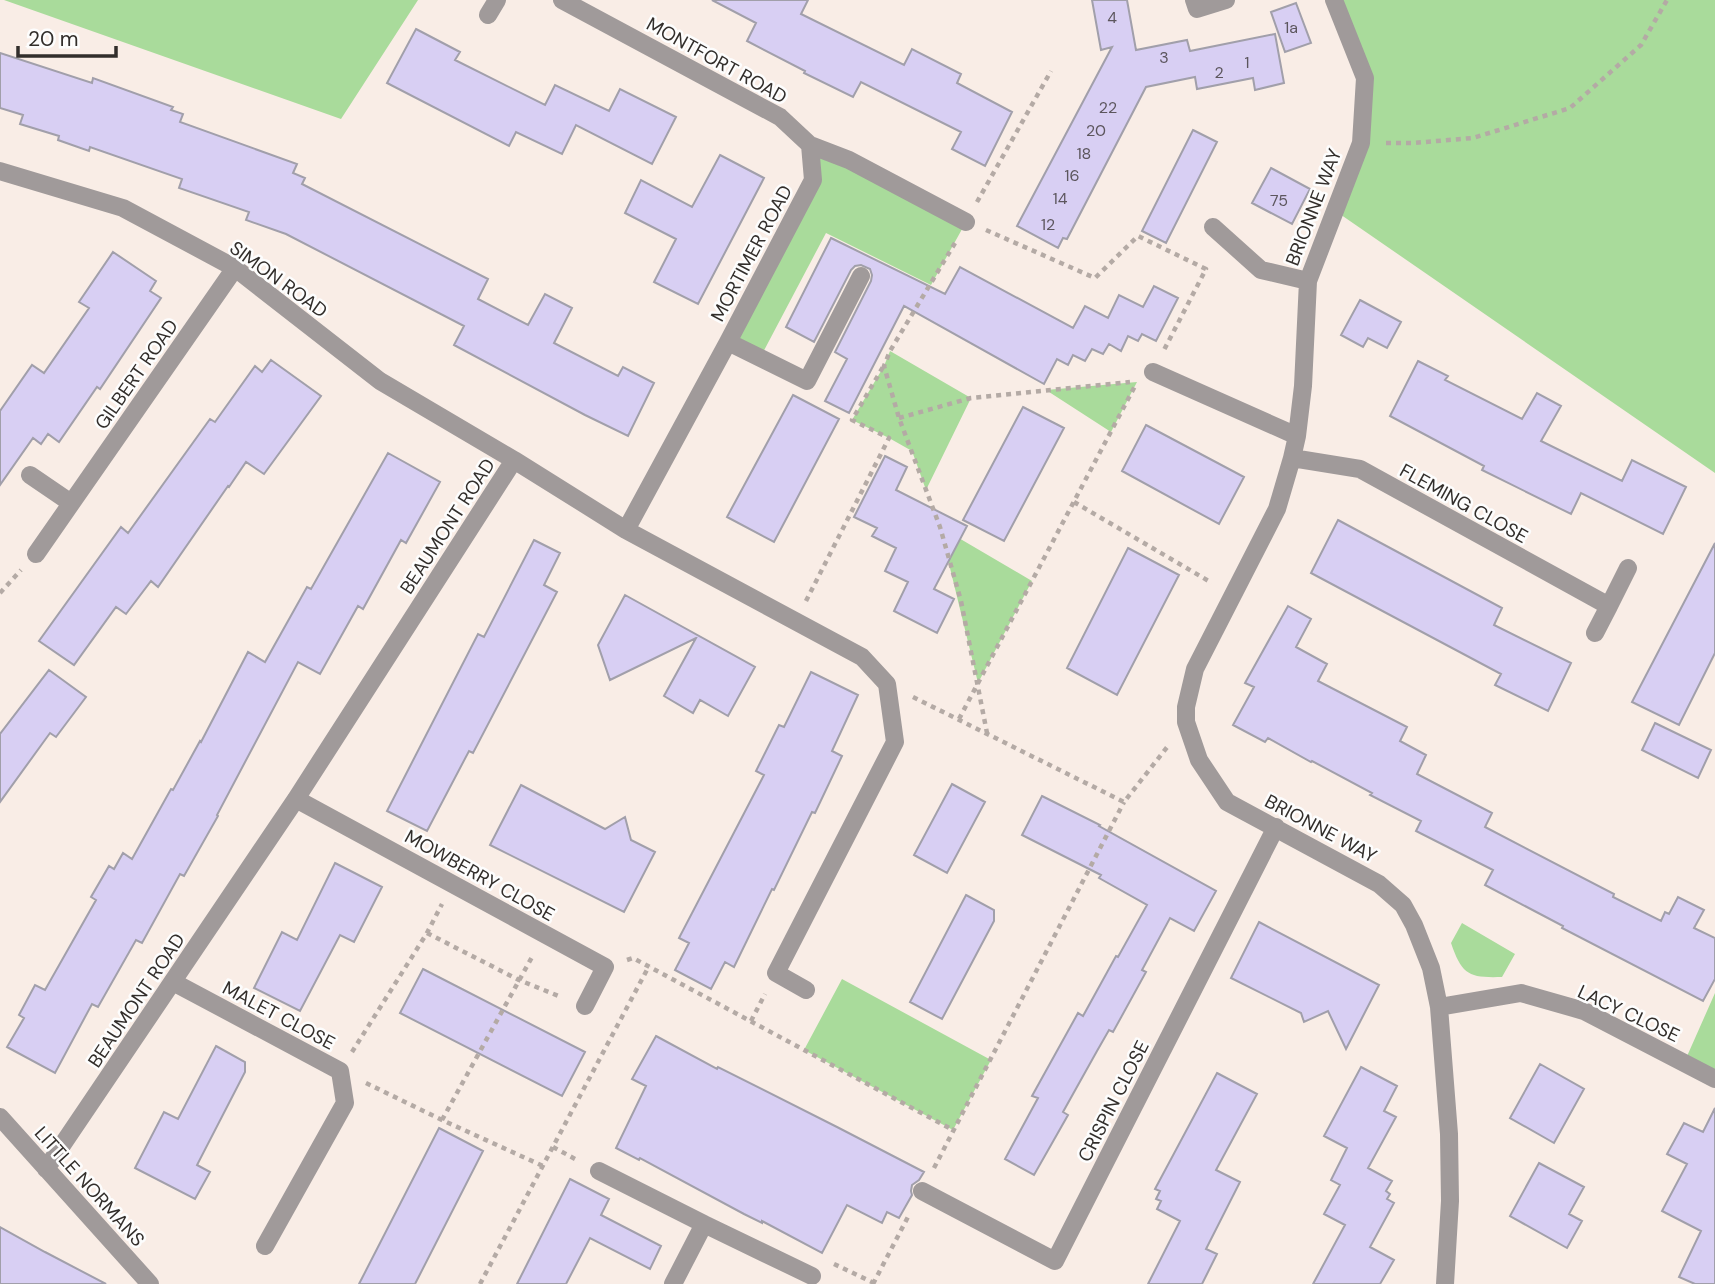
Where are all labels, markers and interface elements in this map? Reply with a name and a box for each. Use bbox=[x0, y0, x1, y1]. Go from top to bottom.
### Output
house number: 4 bbox=[1107, 7, 1117, 28]
street label: MONTFORT ROAD bbox=[642, 11, 792, 109]
scale bar bbox=[18, 14, 116, 58]
house number: 1a bbox=[1284, 17, 1298, 38]
text: 20 m bbox=[28, 25, 79, 53]
house number: 3 bbox=[1159, 47, 1169, 68]
house number: 1 bbox=[1245, 52, 1250, 73]
house number: 2 bbox=[1214, 62, 1224, 83]
house number: 22 bbox=[1099, 97, 1117, 118]
house number: 20 bbox=[1086, 120, 1106, 141]
house number: 18 bbox=[1077, 143, 1091, 164]
street label: BRIONNE WAY bbox=[1280, 145, 1347, 269]
house number: 16 bbox=[1064, 165, 1080, 186]
street label: MORTIMER ROAD bbox=[705, 181, 798, 326]
house number: 14 bbox=[1053, 188, 1068, 209]
house number: 75 bbox=[1270, 190, 1288, 211]
house number: 12 bbox=[1041, 214, 1055, 235]
street label: SIMON ROAD bbox=[225, 235, 333, 323]
street label: GILBERT ROAD bbox=[89, 314, 184, 434]
street label: BEAUMONT ROAD bbox=[394, 454, 501, 599]
street label: FLEMING CLOSE bbox=[1395, 458, 1532, 549]
street label: BRIONNE WAY bbox=[1260, 788, 1381, 868]
street label: MOWBERRY CLOSE bbox=[400, 824, 559, 927]
street label: BEAUMONT ROAD bbox=[82, 928, 191, 1072]
street label: MALET CLOSE bbox=[218, 975, 339, 1056]
street label: LACY CLOSE bbox=[1574, 979, 1684, 1048]
street label: CRISPIN CLOSE bbox=[1072, 1036, 1155, 1166]
street label: LITTLE NORMANS bbox=[29, 1121, 150, 1252]

